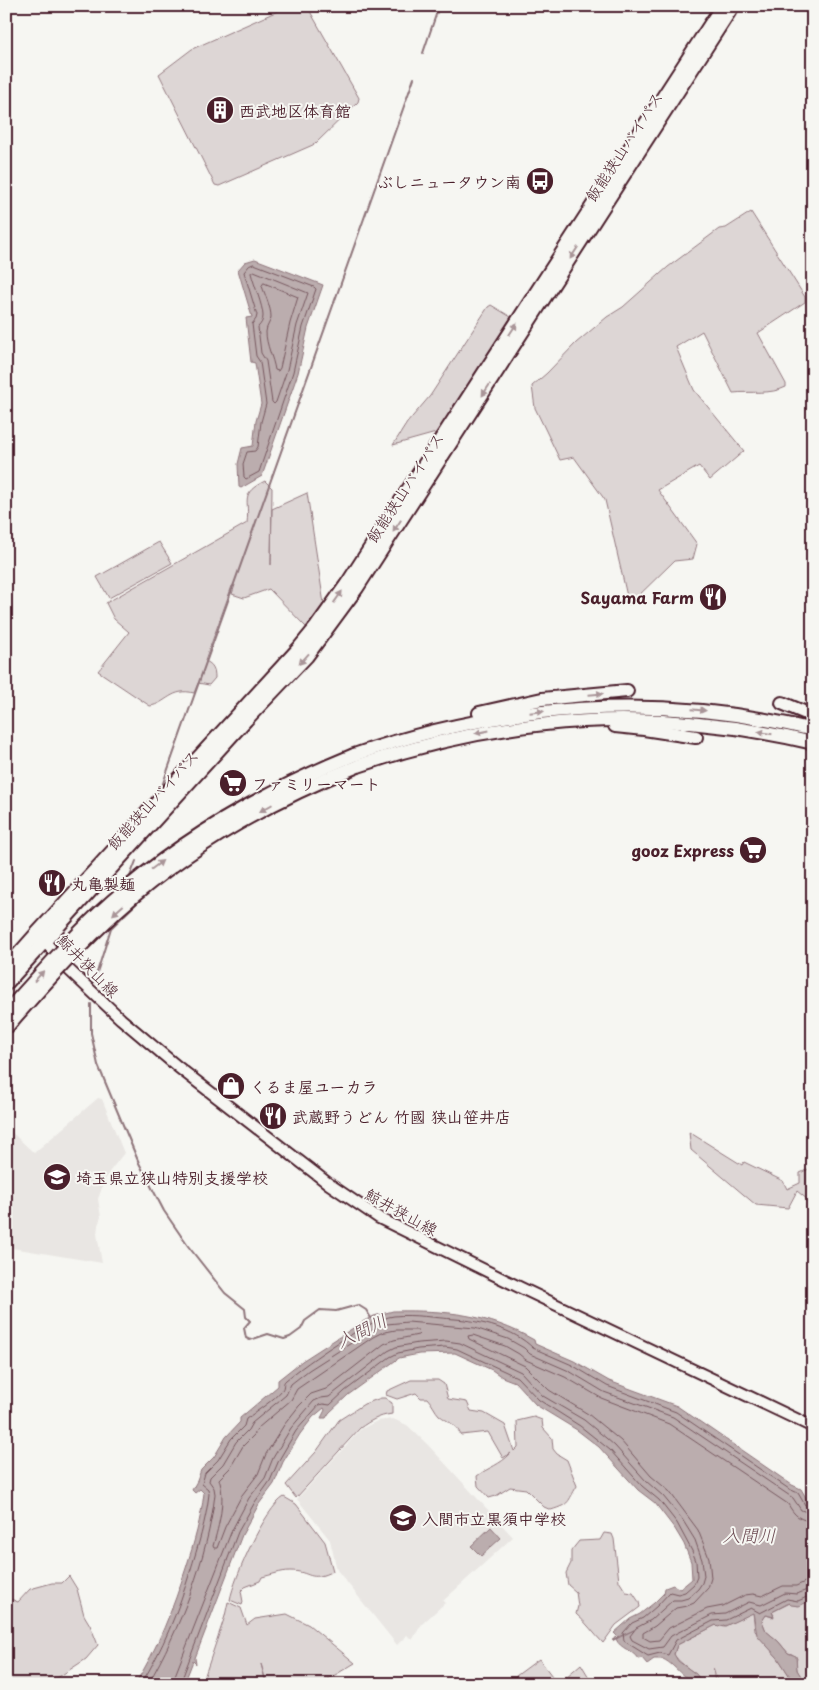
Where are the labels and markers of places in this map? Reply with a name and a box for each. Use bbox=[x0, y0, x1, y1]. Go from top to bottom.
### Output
building icon: 西武地区体育館 bbox=[205, 95, 235, 125]
place label: 西武地区体育館 bbox=[239, 98, 351, 122]
bus stop icon: ぶしニュータウン南 bbox=[525, 166, 555, 196]
place label: ぶしニュータウン南 bbox=[377, 169, 521, 193]
restaurant icon: Sayama Farm bbox=[698, 582, 728, 612]
place label: Sayama Farm bbox=[581, 585, 694, 609]
supermarket icon: ファミリーマート bbox=[218, 768, 248, 798]
place label: ファミリーマート bbox=[252, 771, 381, 795]
supermarket icon: gooz Express bbox=[738, 835, 768, 865]
place label: gooz Express bbox=[632, 838, 734, 862]
restaurant icon: 丸亀製麺 bbox=[37, 868, 67, 898]
place label: 丸亀製麺 bbox=[71, 871, 135, 895]
shop icon: くるま屋ユーカラ bbox=[216, 1071, 246, 1101]
place label: くるま屋ユーカラ bbox=[250, 1074, 378, 1098]
restaurant icon: 武蔵野うどん 竹國 狭山笹井店 bbox=[258, 1101, 288, 1131]
place label: 武蔵野うどん 竹國 狭山笹井店 bbox=[292, 1104, 511, 1128]
school or university icon: 埼玉県立狭山特別支援学校 bbox=[42, 1162, 72, 1192]
place label: 埼玉県立狭山特別支援学校 bbox=[76, 1165, 268, 1189]
school or university icon: 入間市立黒須中学校 bbox=[388, 1503, 418, 1533]
place label: 入間市立黒須中学校 bbox=[422, 1506, 566, 1530]

